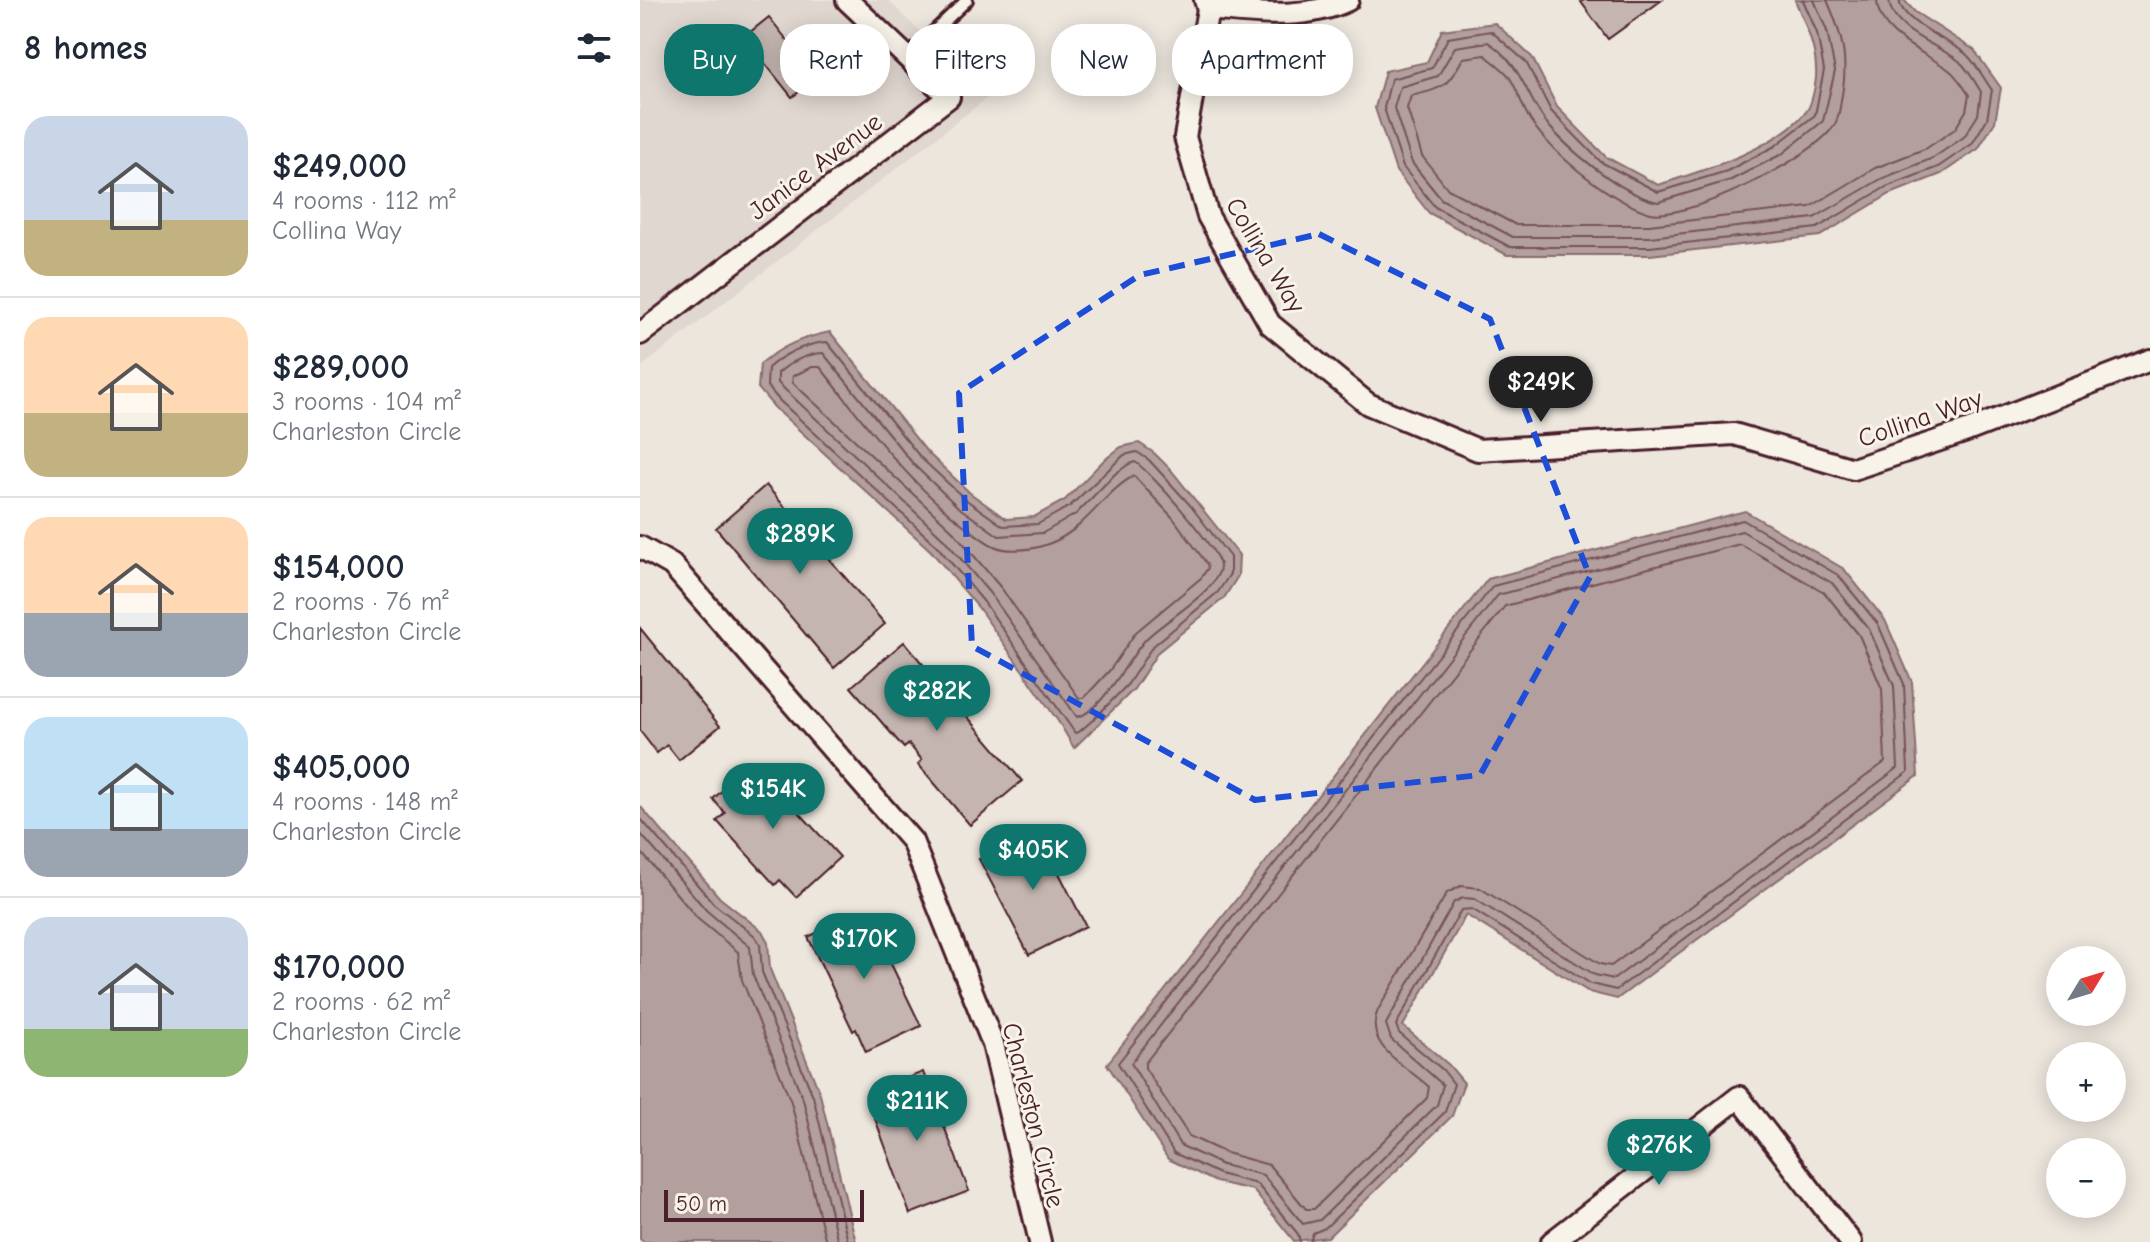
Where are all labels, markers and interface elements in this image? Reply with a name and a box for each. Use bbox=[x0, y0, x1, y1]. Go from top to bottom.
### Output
chip: Buy bbox=[664, 24, 764, 96]
chip: Rent bbox=[780, 24, 890, 96]
chip: Filters bbox=[906, 24, 1035, 96]
chip: New bbox=[1051, 24, 1156, 96]
chip: Apartment bbox=[1172, 24, 1353, 96]
icon: filters bbox=[572, 26, 616, 70]
text: 8 homes bbox=[24, 28, 147, 68]
street label: Janice Avenue bbox=[743, 107, 888, 227]
text: $249,000 bbox=[272, 146, 407, 186]
icon: home bbox=[88, 148, 184, 244]
text: 4 rooms · 112 m² bbox=[272, 186, 456, 216]
street label: Collina Way bbox=[1219, 192, 1311, 319]
text: Collina Way bbox=[272, 216, 401, 246]
text: $289,000 bbox=[272, 347, 409, 387]
icon: home bbox=[88, 349, 184, 445]
pin: $249K bbox=[1485, 356, 1597, 424]
text: $249K bbox=[1507, 367, 1575, 397]
street label: Collina Way bbox=[1854, 384, 1987, 454]
text: 3 rooms · 104 m² bbox=[272, 387, 461, 417]
text: Charleston Circle bbox=[272, 417, 461, 447]
pin: $289K bbox=[744, 508, 856, 576]
text: $289K bbox=[765, 519, 835, 549]
text: $154,000 bbox=[272, 547, 405, 587]
icon: home bbox=[88, 549, 184, 645]
text: 2 rooms · 76 m² bbox=[272, 587, 449, 617]
text: Charleston Circle bbox=[272, 617, 461, 647]
pin: $282K bbox=[881, 665, 993, 733]
text: $282K bbox=[902, 676, 972, 706]
text: $405,000 bbox=[272, 747, 411, 787]
icon: home bbox=[88, 749, 184, 845]
pin: $154K bbox=[717, 763, 829, 831]
text: $154K bbox=[740, 774, 806, 804]
text: 4 rooms · 148 m² bbox=[272, 787, 458, 817]
text: Charleston Circle bbox=[272, 817, 461, 847]
pin: $405K bbox=[977, 824, 1089, 892]
text: $405K bbox=[997, 835, 1069, 865]
pin: $170K bbox=[808, 913, 920, 981]
text: $170K bbox=[830, 924, 898, 954]
north arrow bbox=[2046, 946, 2126, 1026]
map controls bbox=[2046, 946, 2126, 1218]
text: $170,000 bbox=[272, 947, 405, 987]
icon: home bbox=[88, 949, 184, 1045]
text: 2 rooms · 62 m² bbox=[272, 987, 450, 1017]
text: Charleston Circle bbox=[272, 1017, 461, 1047]
street label: Charleston Circle bbox=[996, 1020, 1070, 1211]
button: + bbox=[2046, 1042, 2126, 1122]
pin: $211K bbox=[861, 1075, 973, 1143]
text: $211K bbox=[885, 1086, 949, 1116]
pin: $276K bbox=[1603, 1119, 1715, 1187]
text: $276K bbox=[1625, 1130, 1693, 1160]
button: − bbox=[2046, 1138, 2126, 1218]
scale bar bbox=[664, 1186, 864, 1222]
text: 50 m bbox=[676, 1191, 727, 1217]

